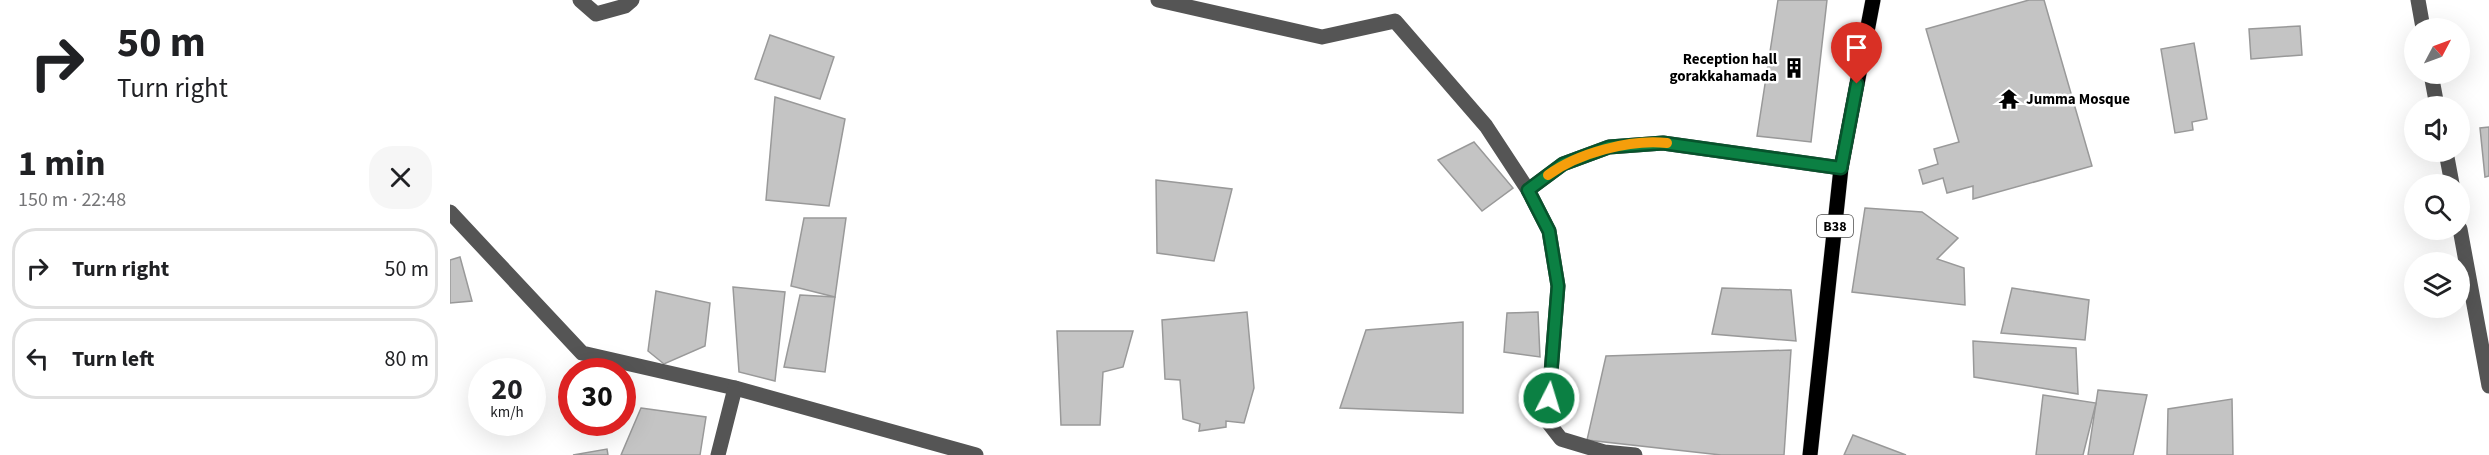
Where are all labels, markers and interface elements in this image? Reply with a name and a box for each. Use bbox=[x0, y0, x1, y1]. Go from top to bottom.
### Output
text: 50 m bbox=[117, 13, 206, 73]
north arrow bbox=[2404, 18, 2470, 84]
map controls bbox=[2404, 18, 2470, 318]
pin bbox=[1831, 22, 1882, 84]
icon: right bbox=[18, 24, 96, 102]
icon: arrive bbox=[1840, 31, 1873, 64]
place label: Reception hall gorakkahamada bbox=[1670, 49, 1778, 87]
building icon: Reception hall gorakkahamada bbox=[1782, 56, 1806, 80]
text: Turn right bbox=[117, 69, 228, 108]
temple icon: Jumma Mosque bbox=[1997, 87, 2021, 111]
place label: Jumma Mosque bbox=[2026, 89, 2130, 110]
button: sound bbox=[2404, 96, 2470, 162]
text: 1 min bbox=[18, 138, 106, 189]
button: close bbox=[369, 146, 432, 209]
button: search bbox=[2404, 174, 2470, 240]
text: 150 m · 22:48 bbox=[18, 186, 126, 214]
road number: B38 bbox=[1817, 215, 1853, 237]
icon: right bbox=[21, 252, 54, 285]
button: layers bbox=[2404, 252, 2470, 318]
text: Turn right bbox=[72, 253, 169, 285]
text: 50 m bbox=[384, 253, 429, 285]
icon: left bbox=[21, 342, 54, 375]
text: Turn left bbox=[72, 343, 154, 375]
text: 80 m bbox=[384, 343, 429, 375]
speed limit sign: 30 bbox=[558, 358, 636, 436]
position arrow bbox=[1517, 366, 1581, 430]
text: 20 bbox=[491, 368, 523, 411]
text: km/h bbox=[490, 402, 524, 423]

